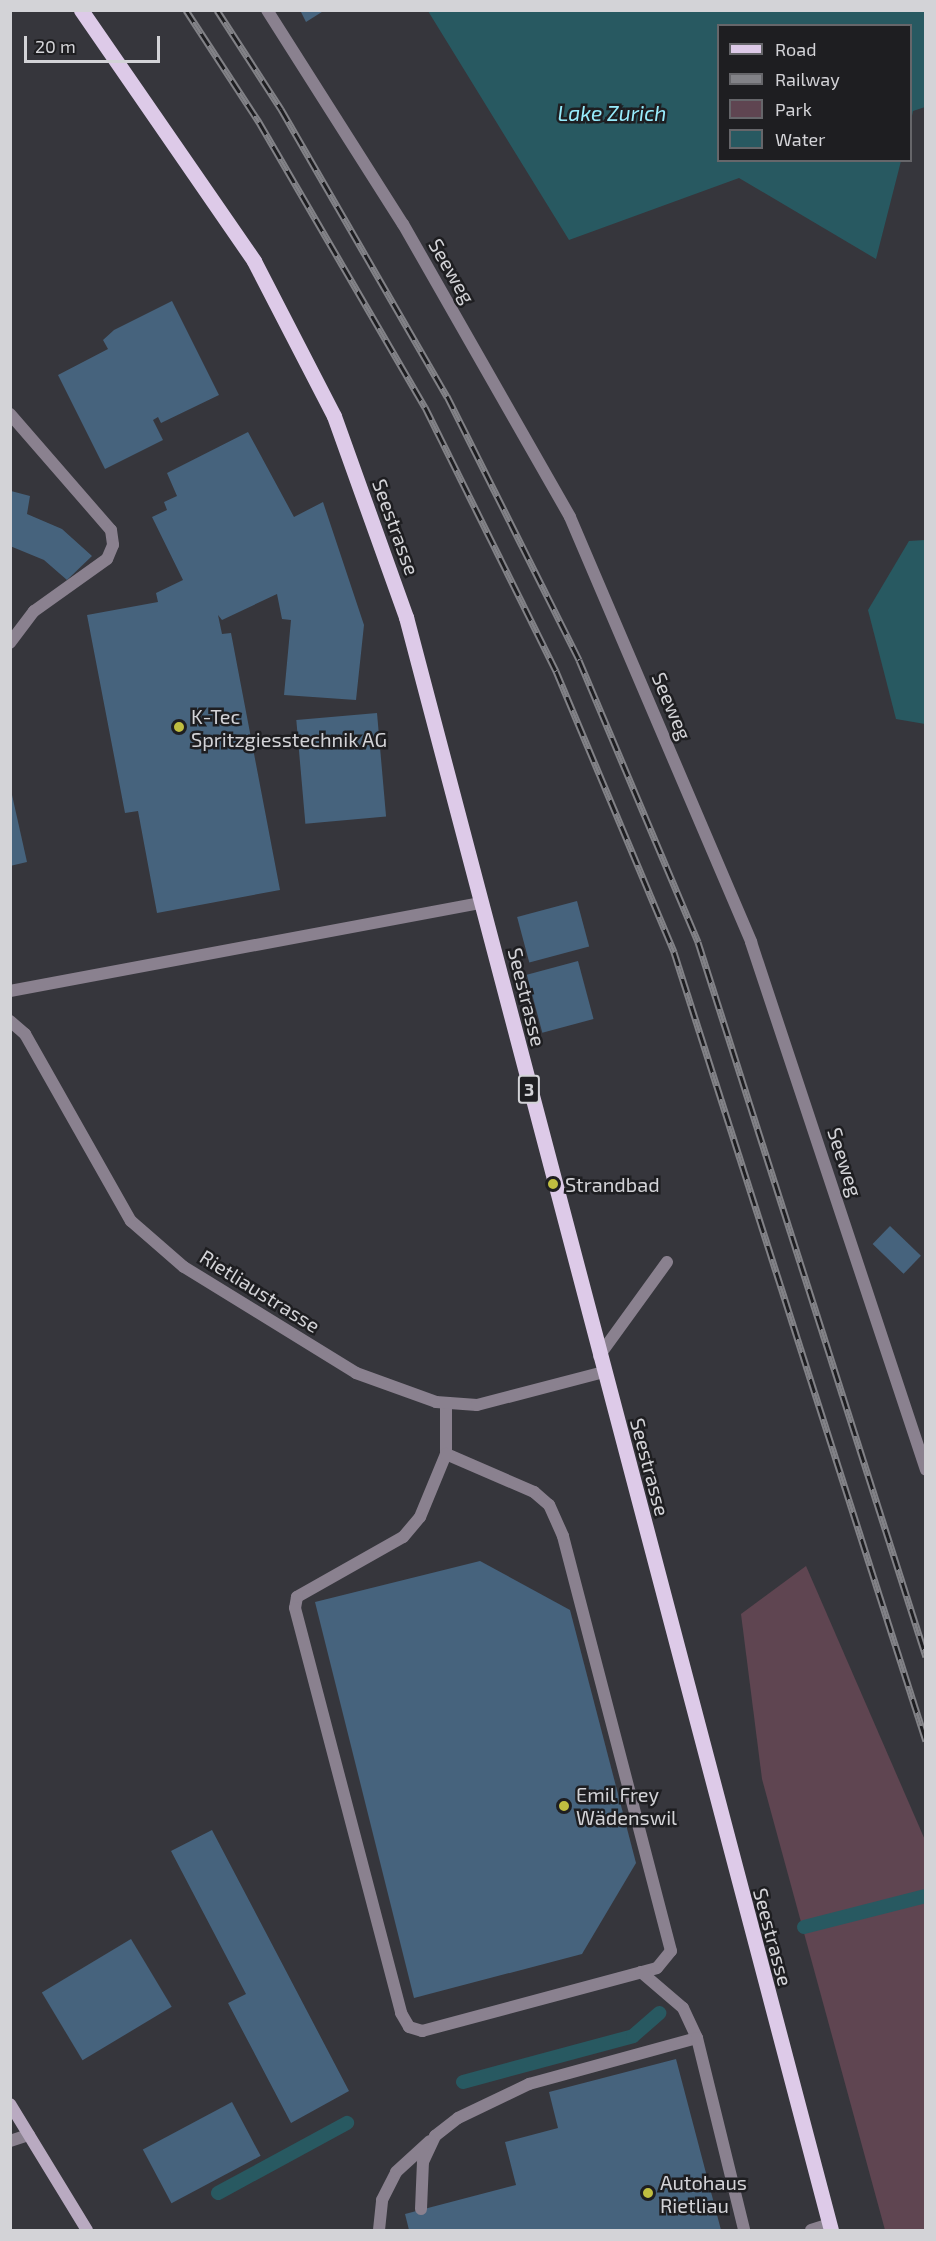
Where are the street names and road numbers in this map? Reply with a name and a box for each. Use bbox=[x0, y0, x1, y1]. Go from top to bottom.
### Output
street label: Seeweg bbox=[424, 234, 480, 308]
street label: Seestrasse bbox=[368, 476, 424, 578]
street label: Seeweg bbox=[647, 669, 697, 743]
street label: Seestrasse bbox=[503, 945, 551, 1049]
road number: 3 bbox=[517, 1074, 541, 1104]
street label: Seeweg bbox=[823, 1125, 867, 1199]
street label: Rietliaustrasse bbox=[196, 1245, 324, 1337]
street label: Seestrasse bbox=[625, 1415, 675, 1519]
street label: Seestrasse bbox=[748, 1885, 798, 1989]

